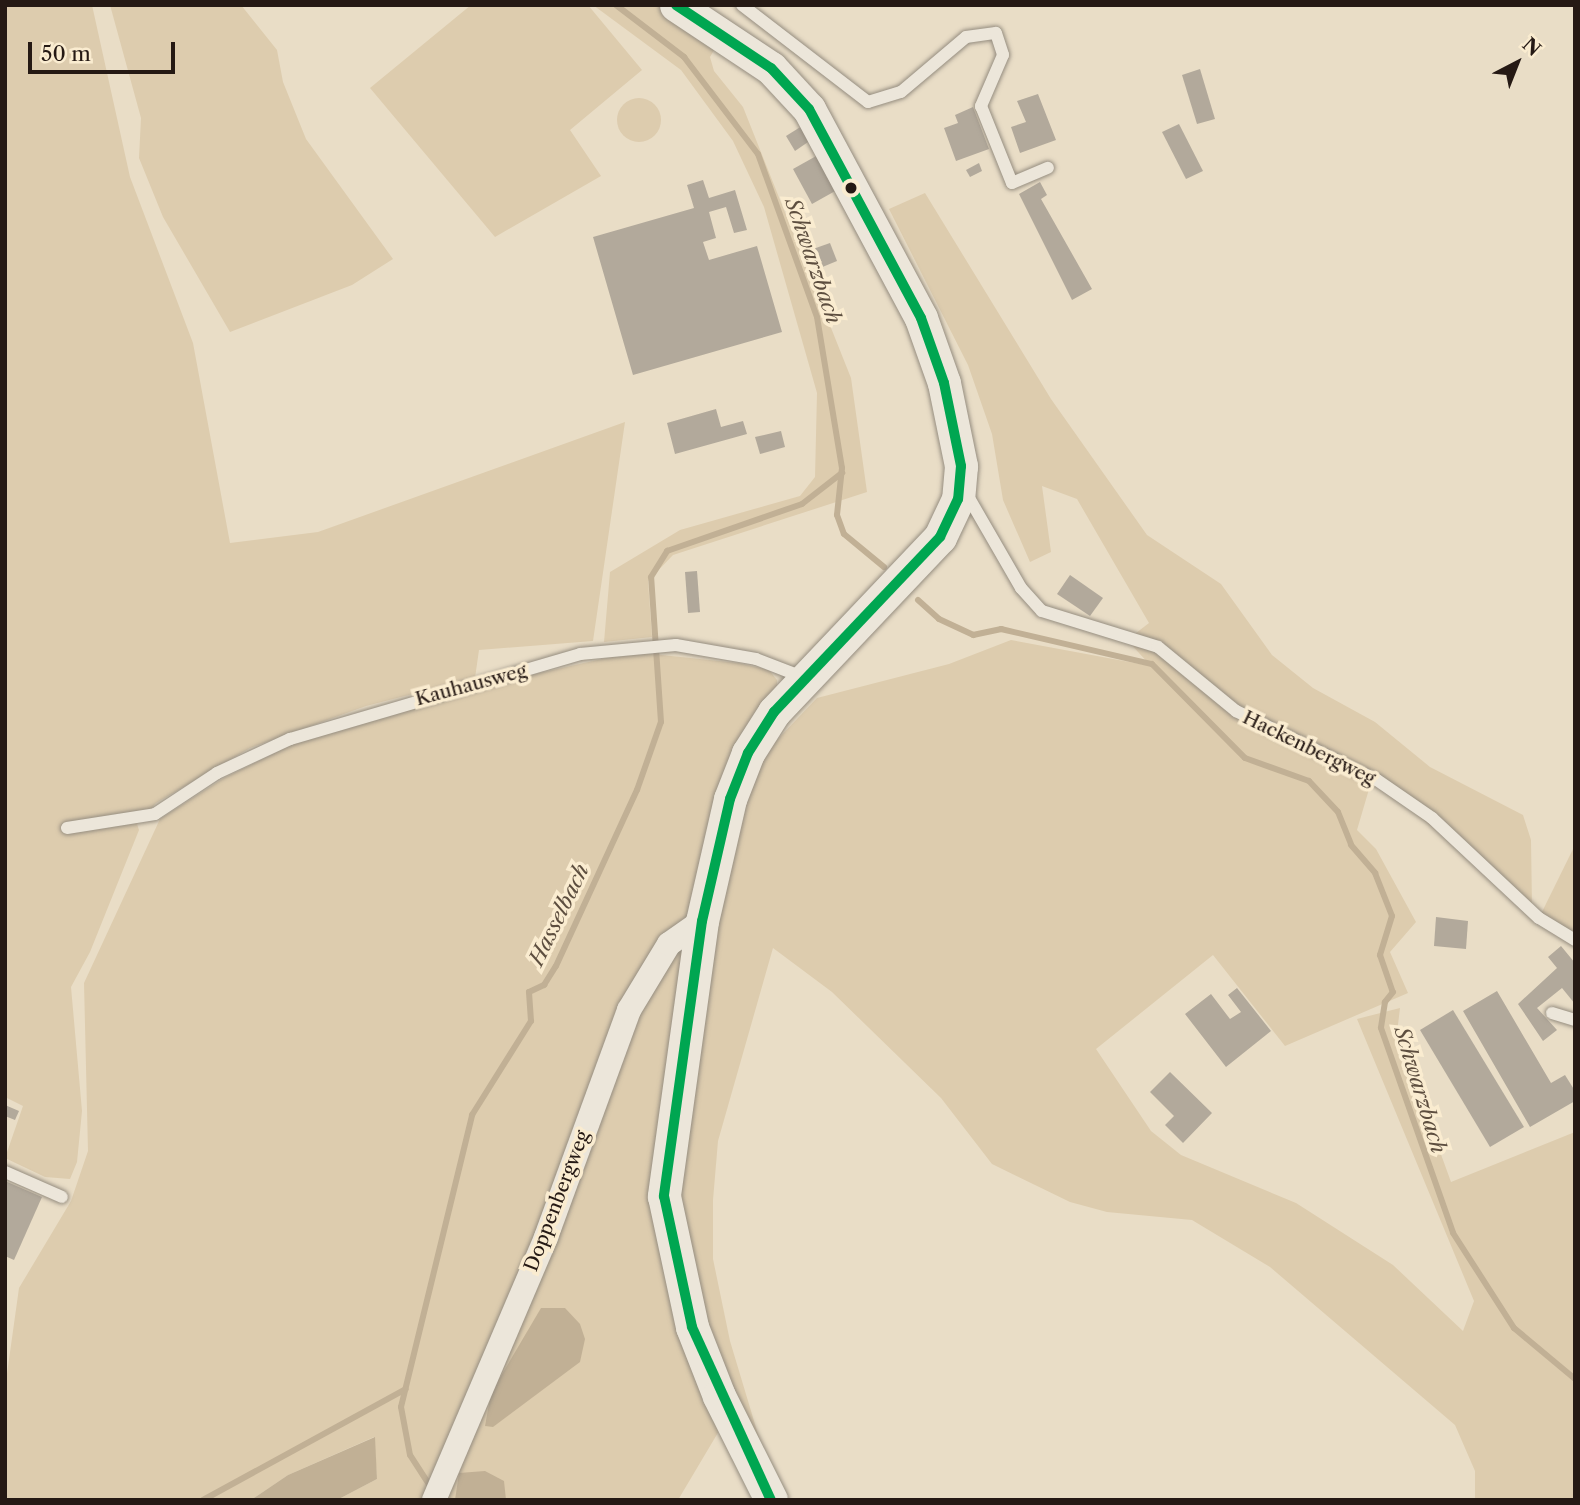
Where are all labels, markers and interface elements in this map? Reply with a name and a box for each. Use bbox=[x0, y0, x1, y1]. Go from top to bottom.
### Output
scale bar bbox=[32, 28, 178, 72]
north arrow bbox=[1482, 28, 1552, 98]
text: N bbox=[1518, 33, 1545, 61]
text: 50 m bbox=[41, 41, 91, 66]
unlabelled marker bbox=[844, 181, 858, 195]
water label: Schwarzbach bbox=[780, 195, 846, 327]
street label: Kauhausweg bbox=[413, 659, 529, 711]
street label: Hackenbergweg bbox=[1239, 706, 1379, 790]
water label: Hasselbach bbox=[524, 860, 594, 970]
water label: Schwarzbach bbox=[1389, 1024, 1451, 1156]
street label: Doppenbergweg bbox=[520, 1127, 594, 1275]

